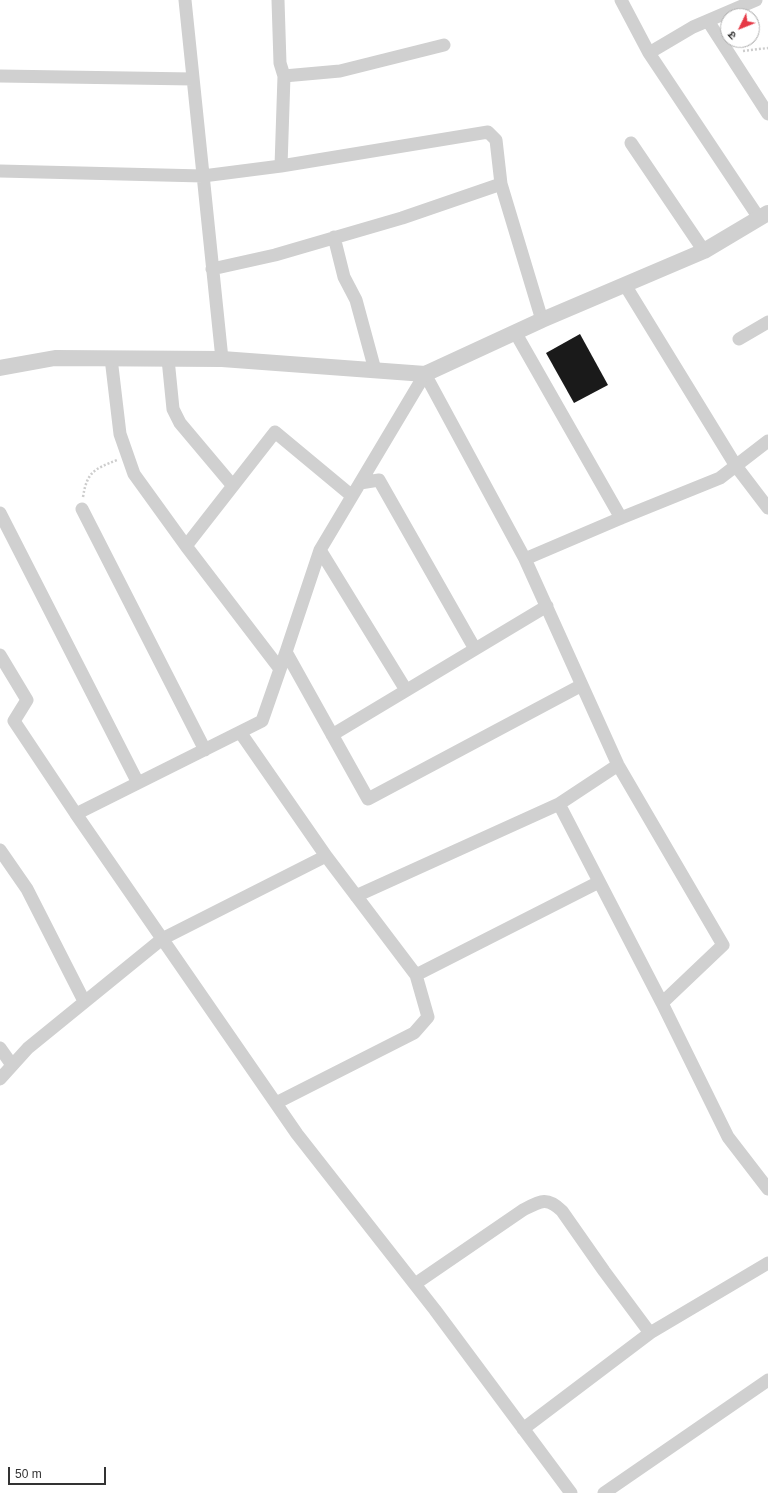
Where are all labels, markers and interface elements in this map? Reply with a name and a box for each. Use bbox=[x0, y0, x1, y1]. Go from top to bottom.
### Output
north arrow bbox=[720, 8, 760, 48]
text: उ bbox=[725, 29, 739, 42]
scale bar bbox=[10, 1459, 108, 1485]
text: 50 m bbox=[15, 1467, 42, 1481]

